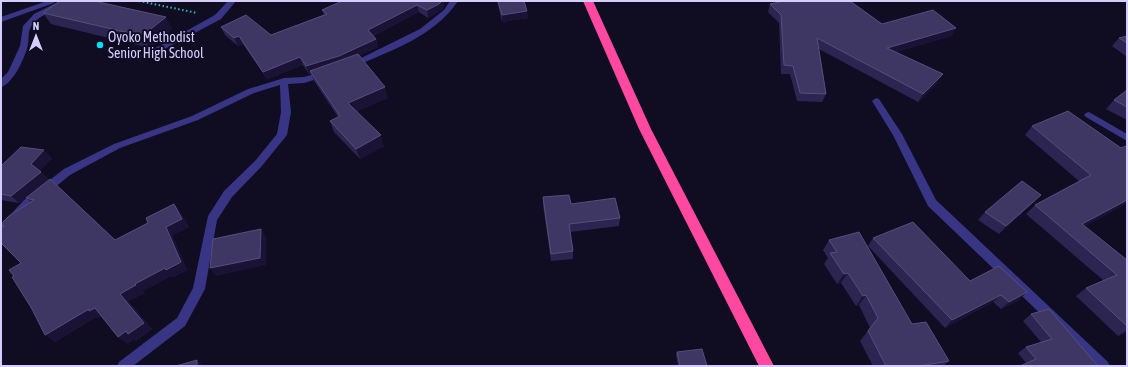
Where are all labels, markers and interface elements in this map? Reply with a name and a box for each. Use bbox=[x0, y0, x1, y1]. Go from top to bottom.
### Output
north arrow bbox=[16, 16, 56, 56]
text: N bbox=[33, 20, 39, 32]
place label: Oyoko Methodist Senior High School bbox=[108, 29, 204, 61]
marker: Oyoko Methodist Senior High School bbox=[95, 40, 105, 50]

